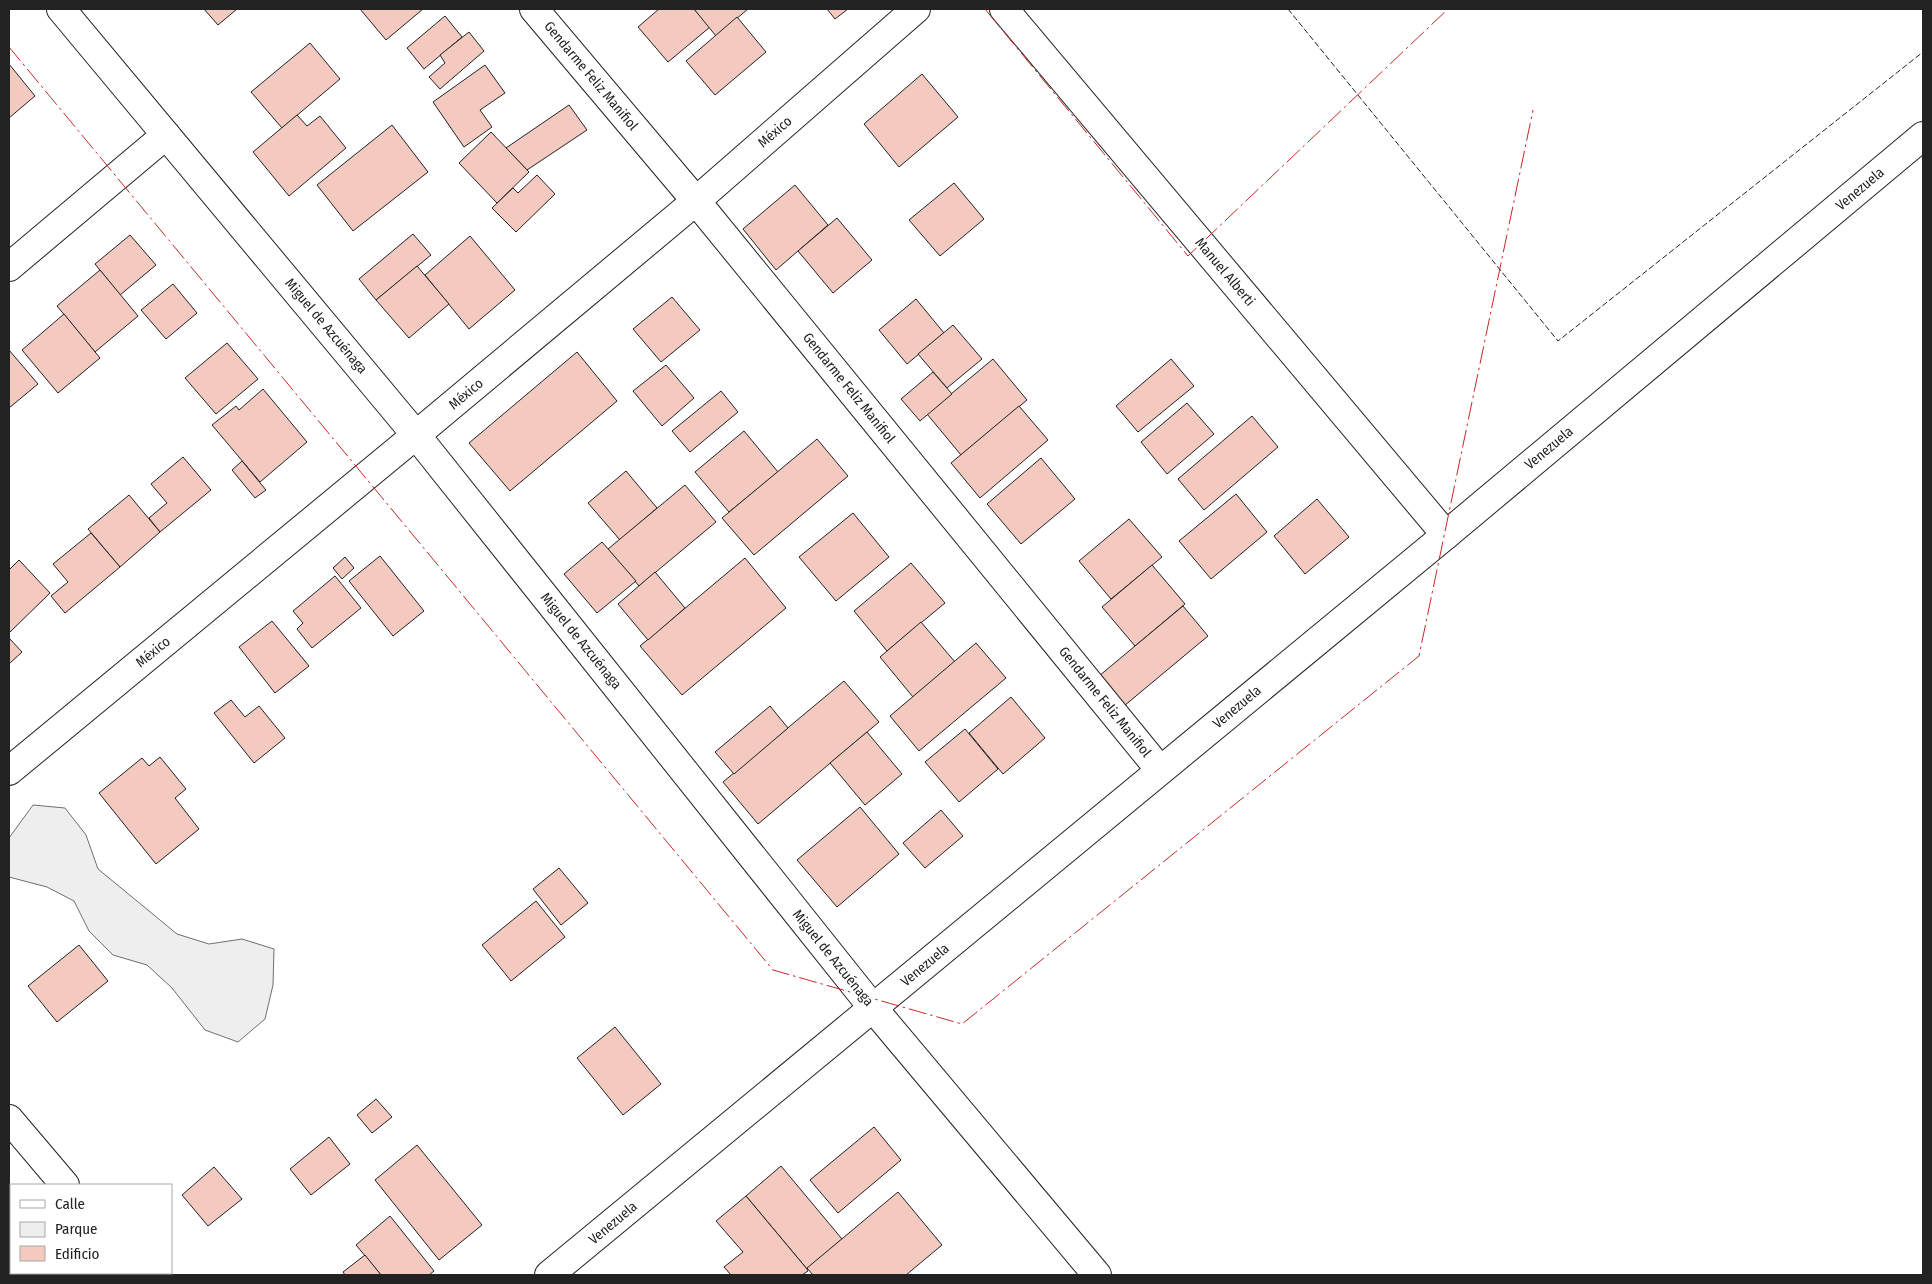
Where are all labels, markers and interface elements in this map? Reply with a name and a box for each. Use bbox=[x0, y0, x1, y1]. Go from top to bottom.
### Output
street label: Gendarme Feliz Manifiol bbox=[540, 18, 642, 134]
street label: México bbox=[755, 113, 795, 151]
street label: Venezuela bbox=[1832, 164, 1888, 214]
street label: Manuel Alberti bbox=[1192, 234, 1258, 310]
street label: Miguel de Azcuénaga bbox=[281, 275, 371, 377]
street label: Gendarme Feliz Manifiol bbox=[799, 329, 899, 447]
street label: México bbox=[445, 375, 487, 413]
street label: Venezuela bbox=[1521, 423, 1577, 473]
street label: Miguel de Azcuénaga bbox=[537, 589, 625, 693]
street label: México bbox=[132, 633, 174, 671]
street label: Gendarme Feliz Manifiol bbox=[1055, 643, 1155, 761]
street label: Venezuela bbox=[1209, 682, 1265, 732]
street label: Miguel de Azcuénaga bbox=[789, 906, 877, 1010]
street label: Venezuela bbox=[897, 940, 953, 990]
legend bbox=[10, 1184, 172, 1274]
text: Calle bbox=[55, 1195, 85, 1213]
street label: Venezuela bbox=[585, 1198, 641, 1248]
text: Parque bbox=[55, 1220, 98, 1238]
text: Edificio bbox=[55, 1245, 100, 1263]

